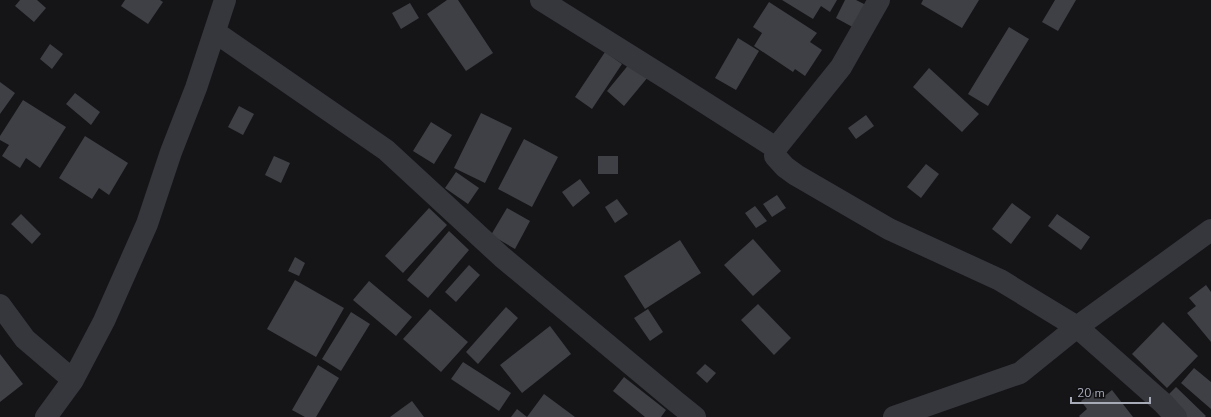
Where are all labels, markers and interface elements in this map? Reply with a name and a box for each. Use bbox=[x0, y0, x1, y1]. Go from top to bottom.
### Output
scale bar bbox=[1071, 379, 1150, 405]
text: 20 m bbox=[1077, 385, 1105, 401]

